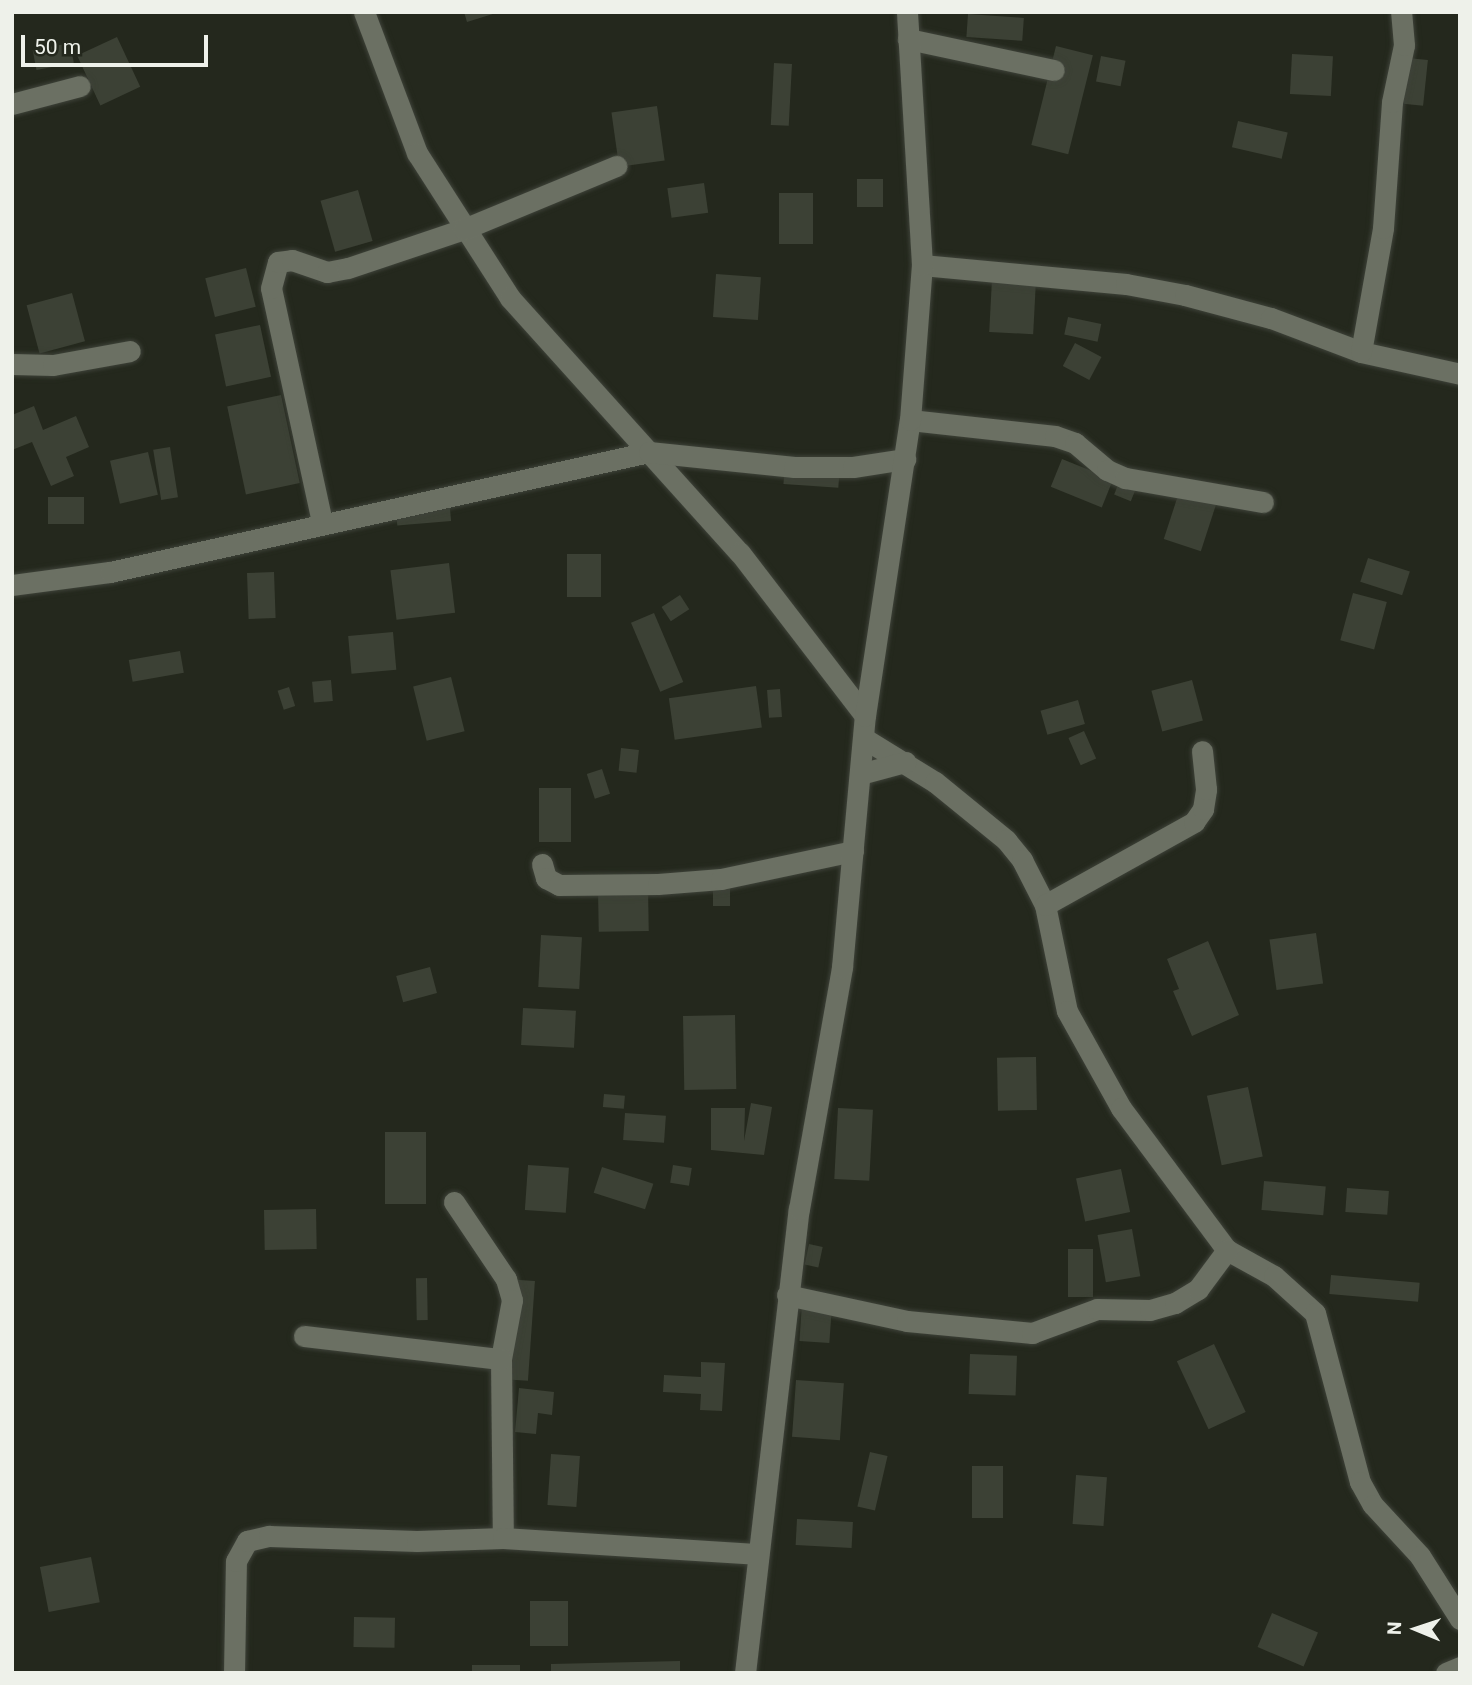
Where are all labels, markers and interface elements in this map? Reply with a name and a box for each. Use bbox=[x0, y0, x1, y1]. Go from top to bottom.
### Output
scale bar bbox=[24, 21, 212, 65]
text: 50 m bbox=[34, 35, 81, 59]
north arrow bbox=[1381, 1594, 1451, 1664]
text: N bbox=[1383, 1621, 1406, 1635]

